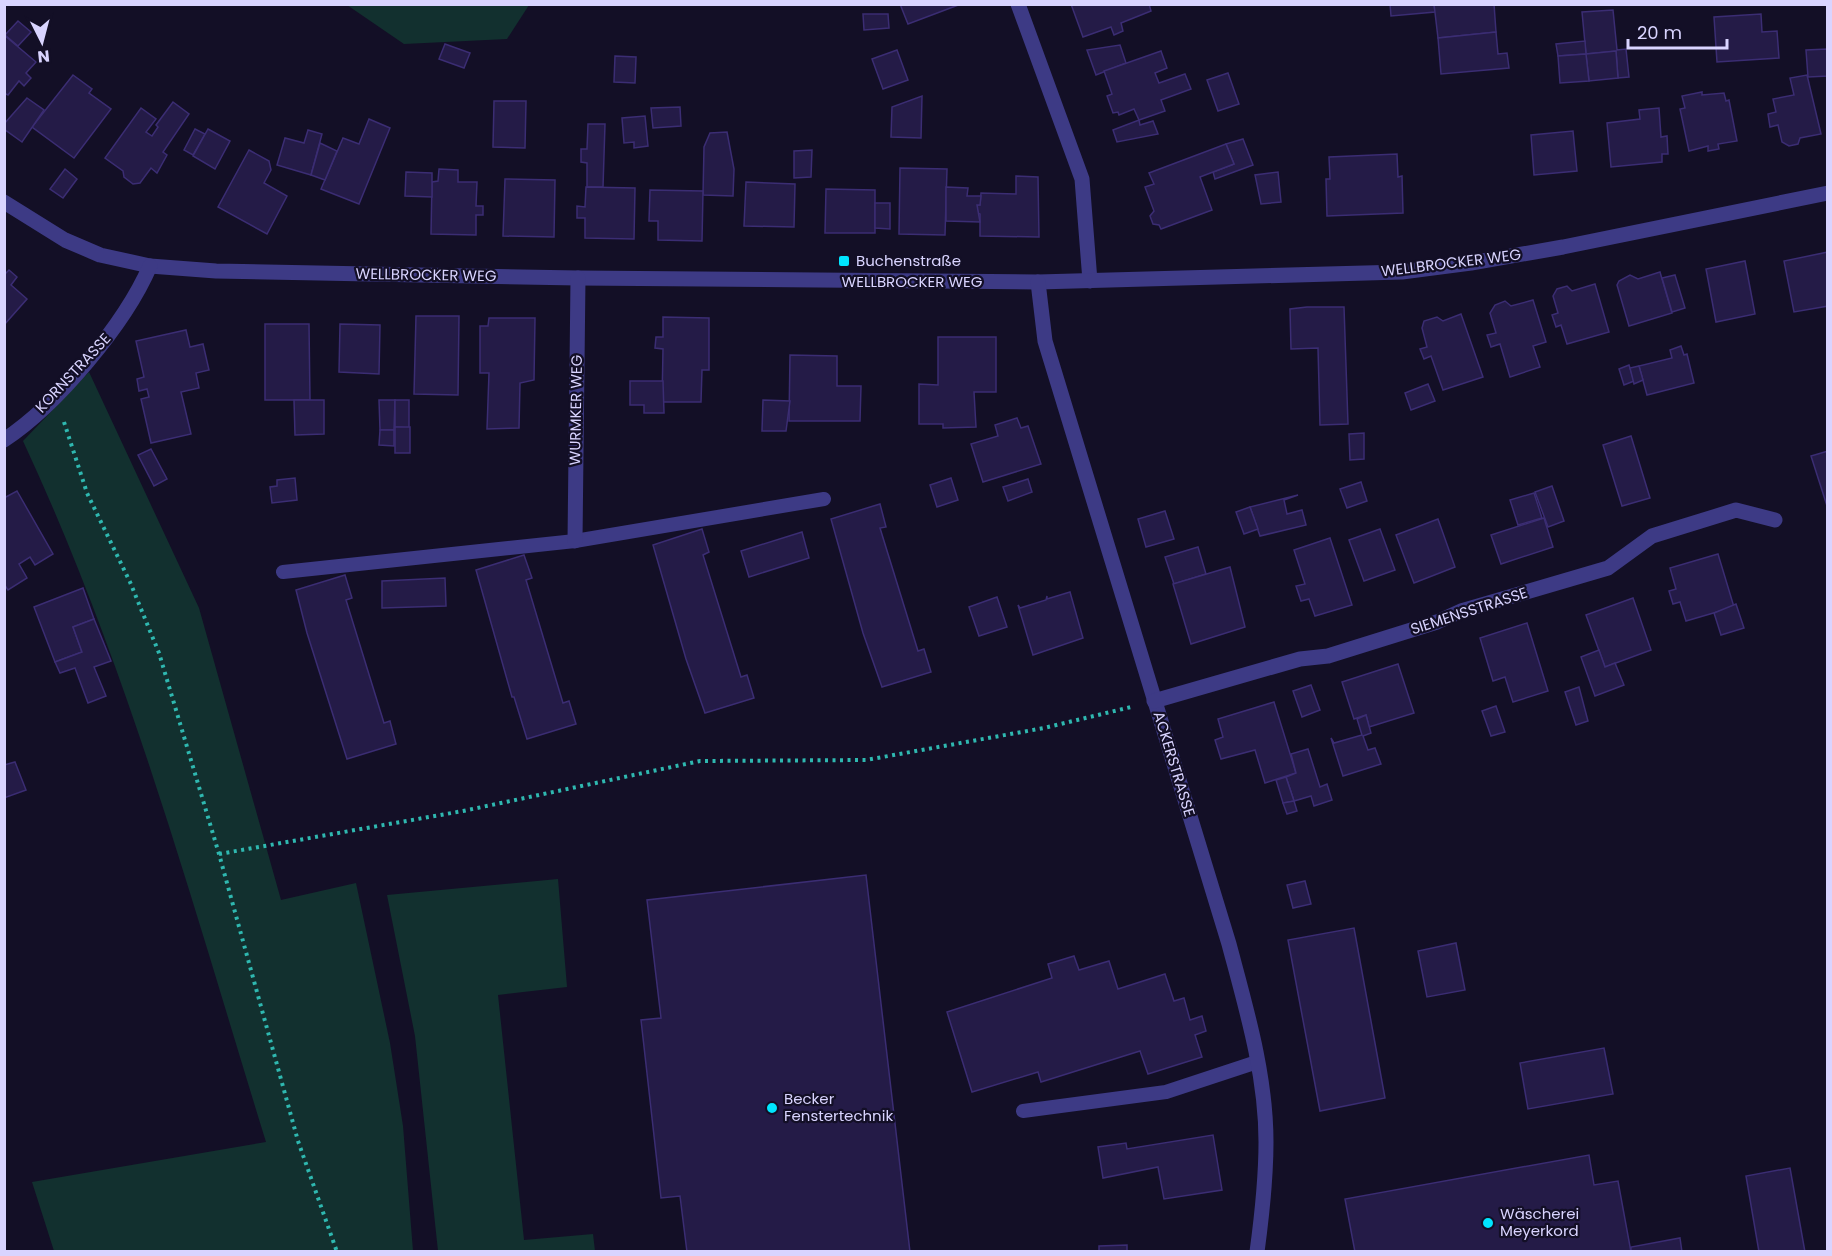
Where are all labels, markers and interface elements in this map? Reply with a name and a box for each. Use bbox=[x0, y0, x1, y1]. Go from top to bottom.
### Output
north arrow bbox=[12, 12, 72, 72]
scale bar bbox=[1628, 12, 1727, 50]
text: 20 m bbox=[1637, 20, 1682, 45]
text: N bbox=[36, 44, 51, 68]
street label: WELLBROCKER WEG bbox=[1380, 243, 1522, 282]
place label: Buchenstraße bbox=[856, 250, 961, 271]
marker: Buchenstraße bbox=[837, 254, 851, 268]
street label: WELLBROCKER WEG bbox=[355, 263, 497, 286]
street label: WELLBROCKER WEG bbox=[842, 271, 983, 292]
street label: KORNSTRASSE bbox=[30, 328, 115, 417]
street label: WURMKER WEG bbox=[564, 354, 587, 465]
street label: SIEMENSSTRASSE bbox=[1408, 582, 1530, 639]
street label: ACKERSTRASSE bbox=[1149, 709, 1200, 819]
place label: Becker Fenstertechnik bbox=[784, 1088, 893, 1126]
marker: Becker Fenstertechnik bbox=[765, 1101, 779, 1115]
place label: Wäscherei Meyerkord bbox=[1500, 1203, 1579, 1241]
marker: Wäscherei Meyerkord bbox=[1481, 1216, 1495, 1230]

